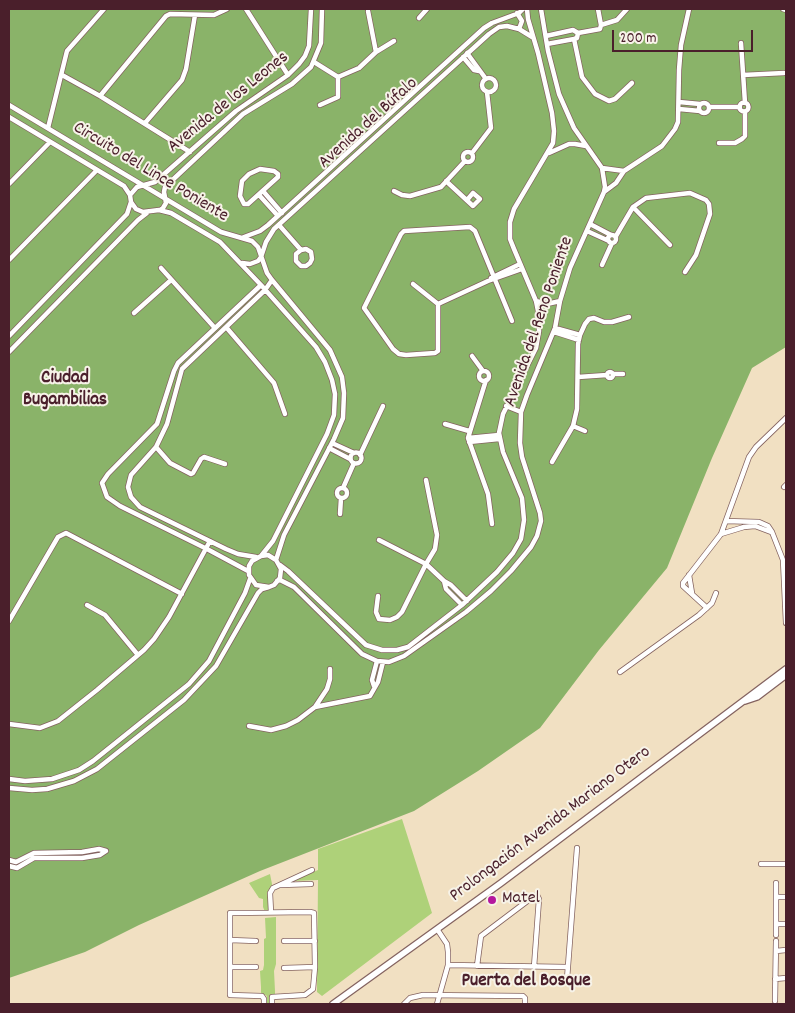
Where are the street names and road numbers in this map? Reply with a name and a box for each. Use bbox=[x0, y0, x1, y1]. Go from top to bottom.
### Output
street label: Avenida de los Leones bbox=[164, 48, 294, 158]
street label: Avenida del Búfalo bbox=[315, 74, 423, 174]
street label: Circuito del Lince Poniente bbox=[68, 118, 232, 228]
street label: Avenida del Reno Poniente bbox=[501, 234, 579, 410]
street label: Prolongación Avenida Mariano Otero bbox=[446, 742, 656, 908]

